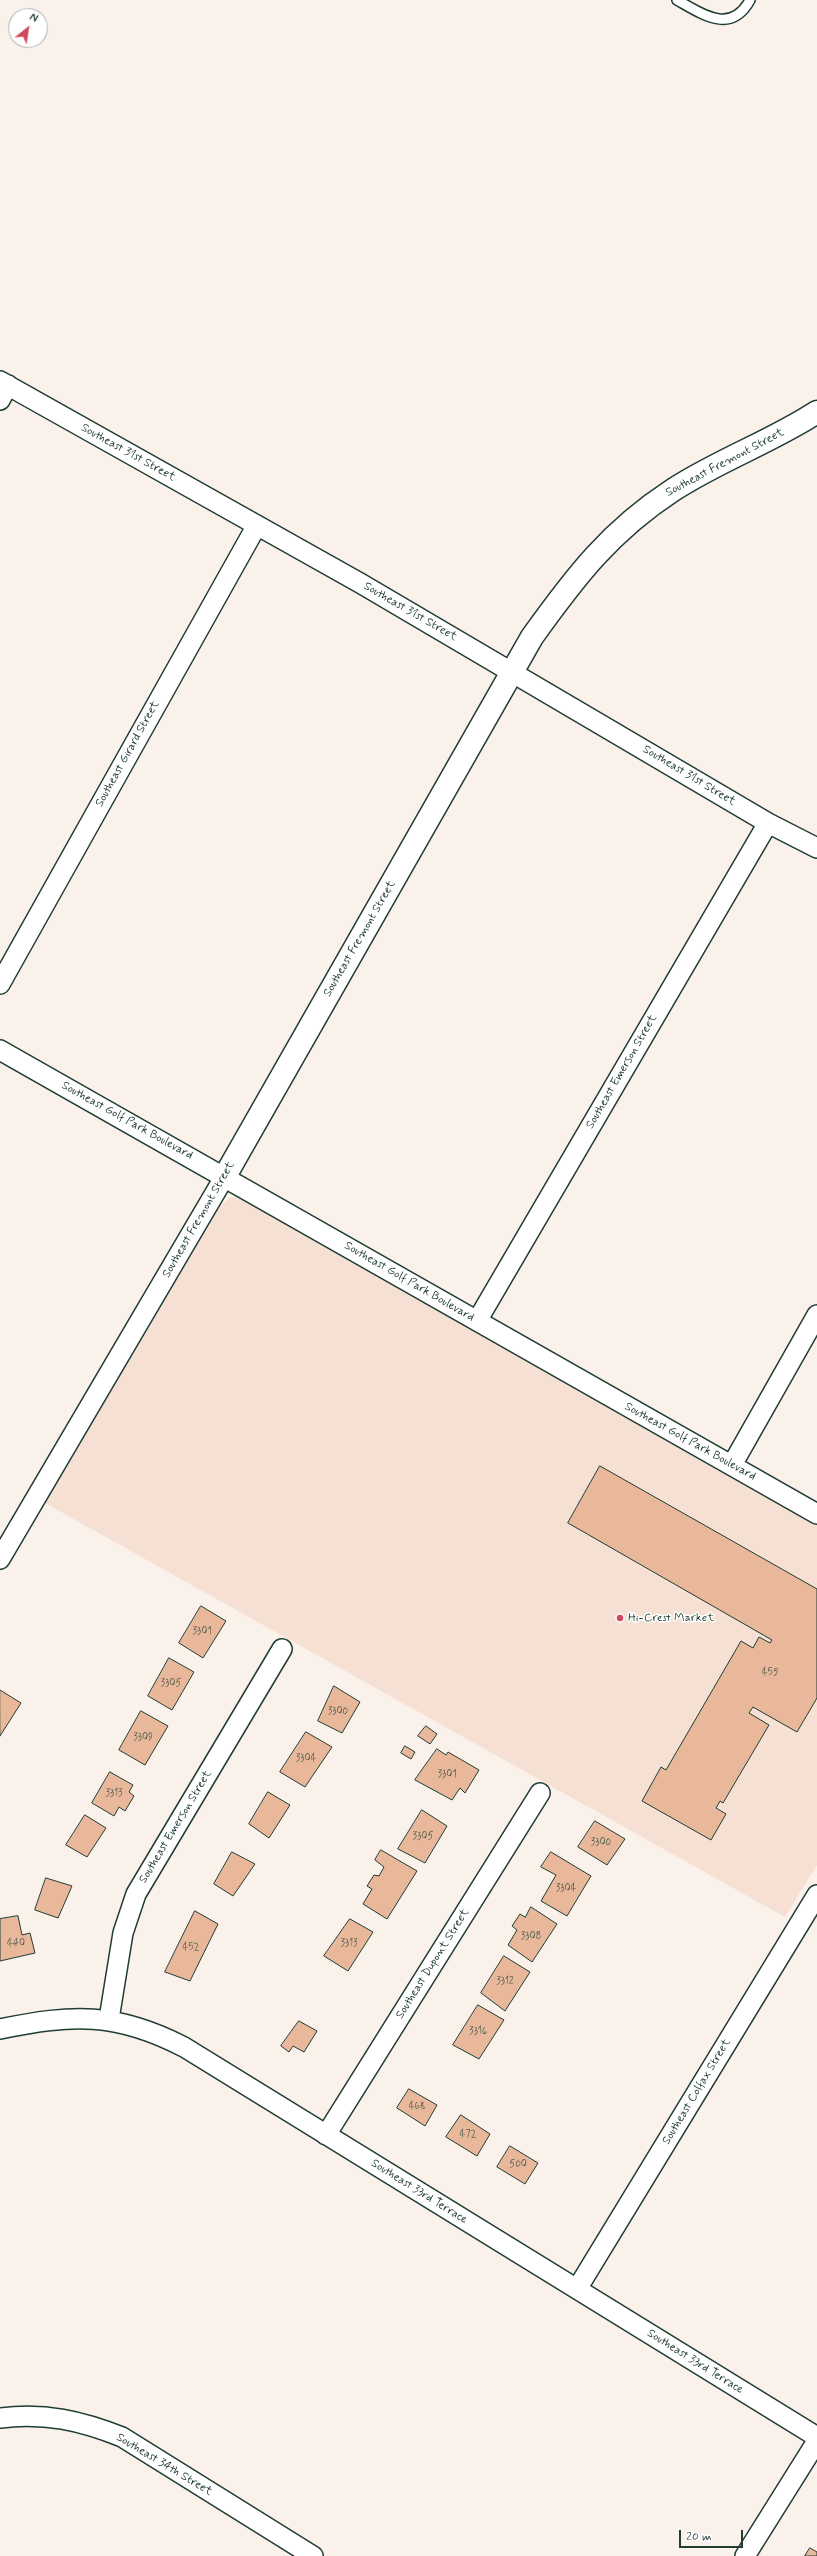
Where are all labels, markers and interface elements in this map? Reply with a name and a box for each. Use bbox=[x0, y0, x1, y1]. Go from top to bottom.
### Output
north arrow bbox=[8, 8, 48, 48]
text: N bbox=[27, 11, 40, 26]
street label: Southeast 31st Street bbox=[78, 421, 178, 485]
street label: Southeast Fremont Street bbox=[663, 426, 787, 500]
street label: Southeast 31st Street bbox=[361, 579, 459, 645]
street label: Southeast Girard Street bbox=[93, 698, 163, 810]
street label: Southeast 31st Street bbox=[640, 743, 738, 809]
street label: Southeast Fremont Street bbox=[321, 878, 399, 1000]
street label: Southeast Emerson Street bbox=[583, 1012, 661, 1132]
street label: Southeast Golf Park Boulevard bbox=[59, 1079, 195, 1163]
street label: Southeast Fremont Street bbox=[160, 1159, 238, 1281]
street label: Southeast Golf Park Boulevard bbox=[341, 1239, 477, 1325]
street label: Southeast Golf Park Boulevard bbox=[622, 1400, 758, 1484]
place label: Hi-Crest Market bbox=[628, 1611, 714, 1625]
marker: Hi-Crest Market bbox=[615, 1613, 625, 1623]
house number: 3301 bbox=[192, 1626, 212, 1638]
house number: 455 bbox=[762, 1667, 778, 1679]
house number: 3305 bbox=[161, 1678, 181, 1690]
house number: 3300 bbox=[328, 1706, 348, 1718]
house number: 3309 bbox=[133, 1732, 153, 1744]
house number: 3304 bbox=[296, 1753, 316, 1765]
street label: Southeast Emerson Street bbox=[137, 1768, 215, 1886]
house number: 3301 bbox=[437, 1769, 457, 1781]
house number: 3313 bbox=[105, 1788, 123, 1800]
house number: 3305 bbox=[413, 1831, 433, 1843]
house number: 3300 bbox=[591, 1837, 611, 1849]
house number: 3304 bbox=[556, 1883, 576, 1895]
street label: Southeast Dupont Street bbox=[393, 1906, 473, 2022]
house number: 3308 bbox=[521, 1931, 541, 1943]
house number: 440 bbox=[7, 1938, 25, 1950]
house number: 3313 bbox=[340, 1938, 358, 1950]
house number: 452 bbox=[182, 1942, 200, 1954]
house number: 3312 bbox=[496, 1976, 514, 1988]
house number: 3316 bbox=[469, 2026, 487, 2038]
street label: Southeast Colfax Street bbox=[660, 2036, 734, 2148]
house number: 468 bbox=[409, 2101, 425, 2113]
house number: 472 bbox=[460, 2129, 476, 2141]
street label: Southeast 33rd Terrace bbox=[368, 2156, 470, 2228]
house number: 500 bbox=[509, 2159, 527, 2171]
street label: Southeast 33rd Terrace bbox=[644, 2326, 746, 2398]
street label: Southeast 34th Street bbox=[113, 2431, 215, 2499]
scale bar bbox=[681, 2522, 745, 2548]
text: 20 m bbox=[686, 2529, 712, 2545]

